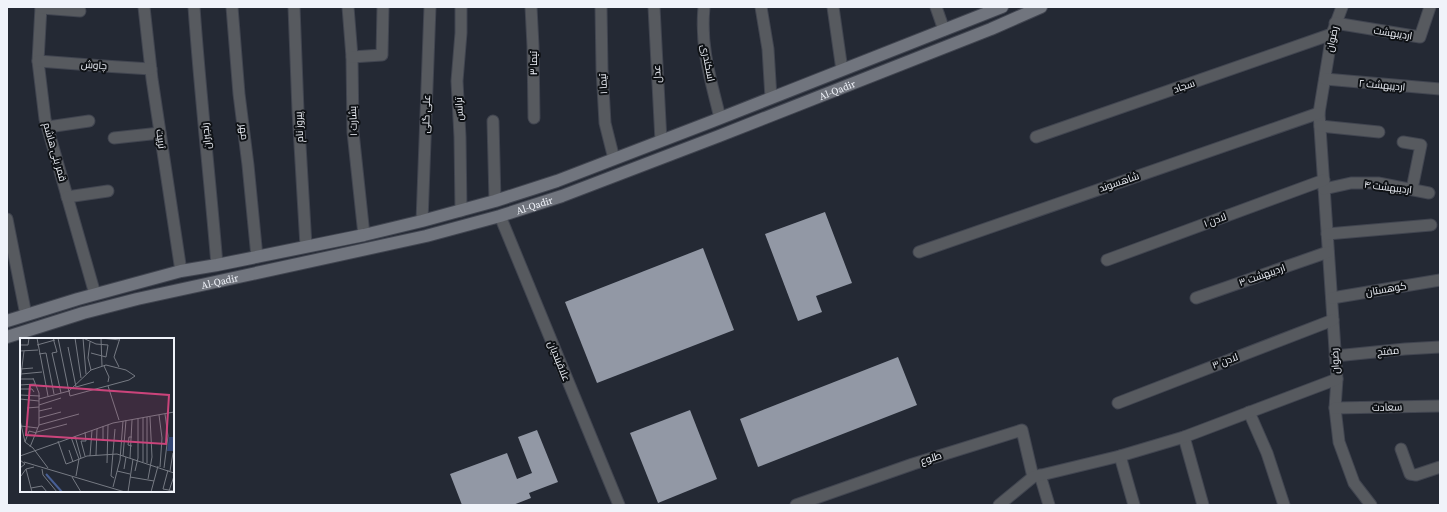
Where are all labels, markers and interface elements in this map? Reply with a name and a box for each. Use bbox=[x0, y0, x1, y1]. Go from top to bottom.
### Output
street label: اردیبهشت bbox=[1373, 24, 1413, 42]
street label: رضوان bbox=[1323, 25, 1341, 53]
street label: اسکندری bbox=[698, 43, 718, 83]
street label: تیما ۳ bbox=[527, 50, 540, 75]
street label: چاوش bbox=[81, 58, 107, 72]
street label: عدل bbox=[650, 65, 664, 83]
street label: تیما ۱ bbox=[596, 73, 610, 95]
street label: Al-Qadir bbox=[817, 76, 858, 103]
street label: سجاد bbox=[1171, 76, 1197, 96]
street label: اردیبهشت ۲ bbox=[1358, 76, 1406, 94]
street label: علی گلی bbox=[419, 94, 433, 134]
street label: ترانس bbox=[452, 97, 466, 121]
street label: بشارت ۱ bbox=[346, 106, 360, 136]
street label: پیروز نام bbox=[292, 111, 307, 143]
street label: قمر بنی هاشم bbox=[39, 121, 70, 183]
street label: رنجبران bbox=[198, 122, 214, 150]
street label: مهر bbox=[236, 122, 252, 141]
street label: تربیت bbox=[153, 128, 169, 150]
street label: شاهسوند bbox=[1097, 169, 1141, 195]
street label: اردیبهشت ۴ bbox=[1363, 178, 1413, 196]
street label: Al-Qadir bbox=[514, 193, 555, 217]
street label: لادن ۱ bbox=[1202, 210, 1228, 230]
street label: اردیبهشت ۳ bbox=[1237, 261, 1287, 289]
street label: Al-Qadir bbox=[200, 270, 240, 291]
street label: کوهستان bbox=[1365, 279, 1407, 299]
inset map bbox=[20, 338, 174, 492]
street label: علاقبندیان bbox=[545, 339, 573, 383]
street label: مفتح bbox=[1376, 344, 1400, 358]
street label: رضوان bbox=[1328, 348, 1342, 374]
street label: لادن ۳ bbox=[1210, 350, 1240, 372]
street label: سعادت bbox=[1372, 400, 1402, 414]
street label: طلوع bbox=[919, 449, 943, 467]

